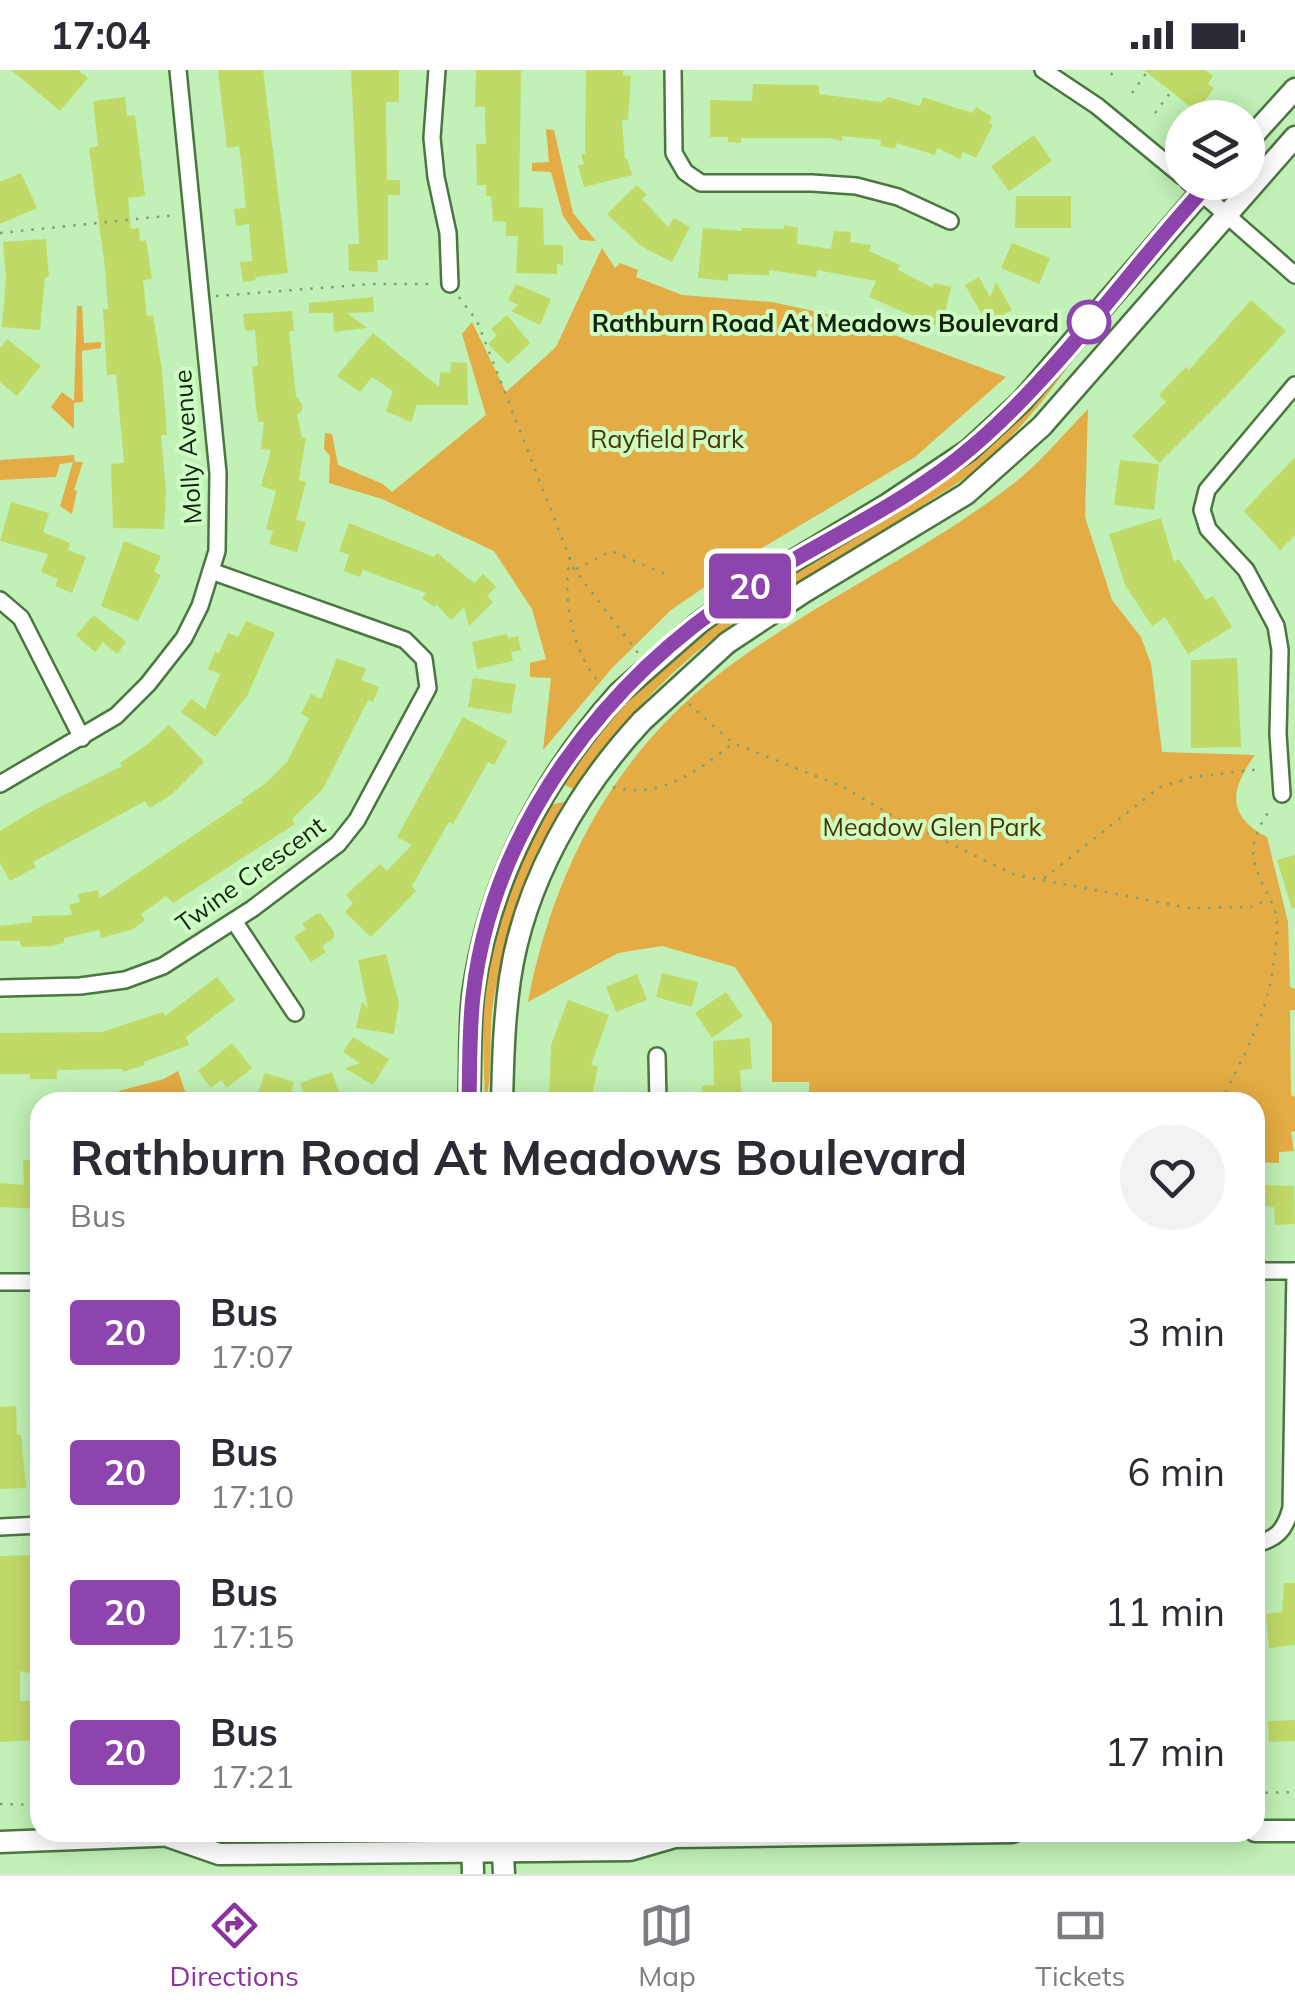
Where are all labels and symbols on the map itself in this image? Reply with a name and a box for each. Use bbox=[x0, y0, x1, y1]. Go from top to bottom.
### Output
marker: Rathburn Road At Meadows Boulevard bbox=[1068, 301, 1110, 343]
place label: Rathburn Road At Meadows Boulevard bbox=[592, 307, 1059, 338]
street label: Molly Avenue bbox=[166, 369, 208, 525]
park label: Rayfield Park bbox=[590, 423, 745, 454]
line badge: 20 bbox=[705, 554, 795, 618]
street label: Twine Crescent bbox=[169, 809, 331, 939]
park label: Meadow Glen Park bbox=[822, 811, 1043, 842]

